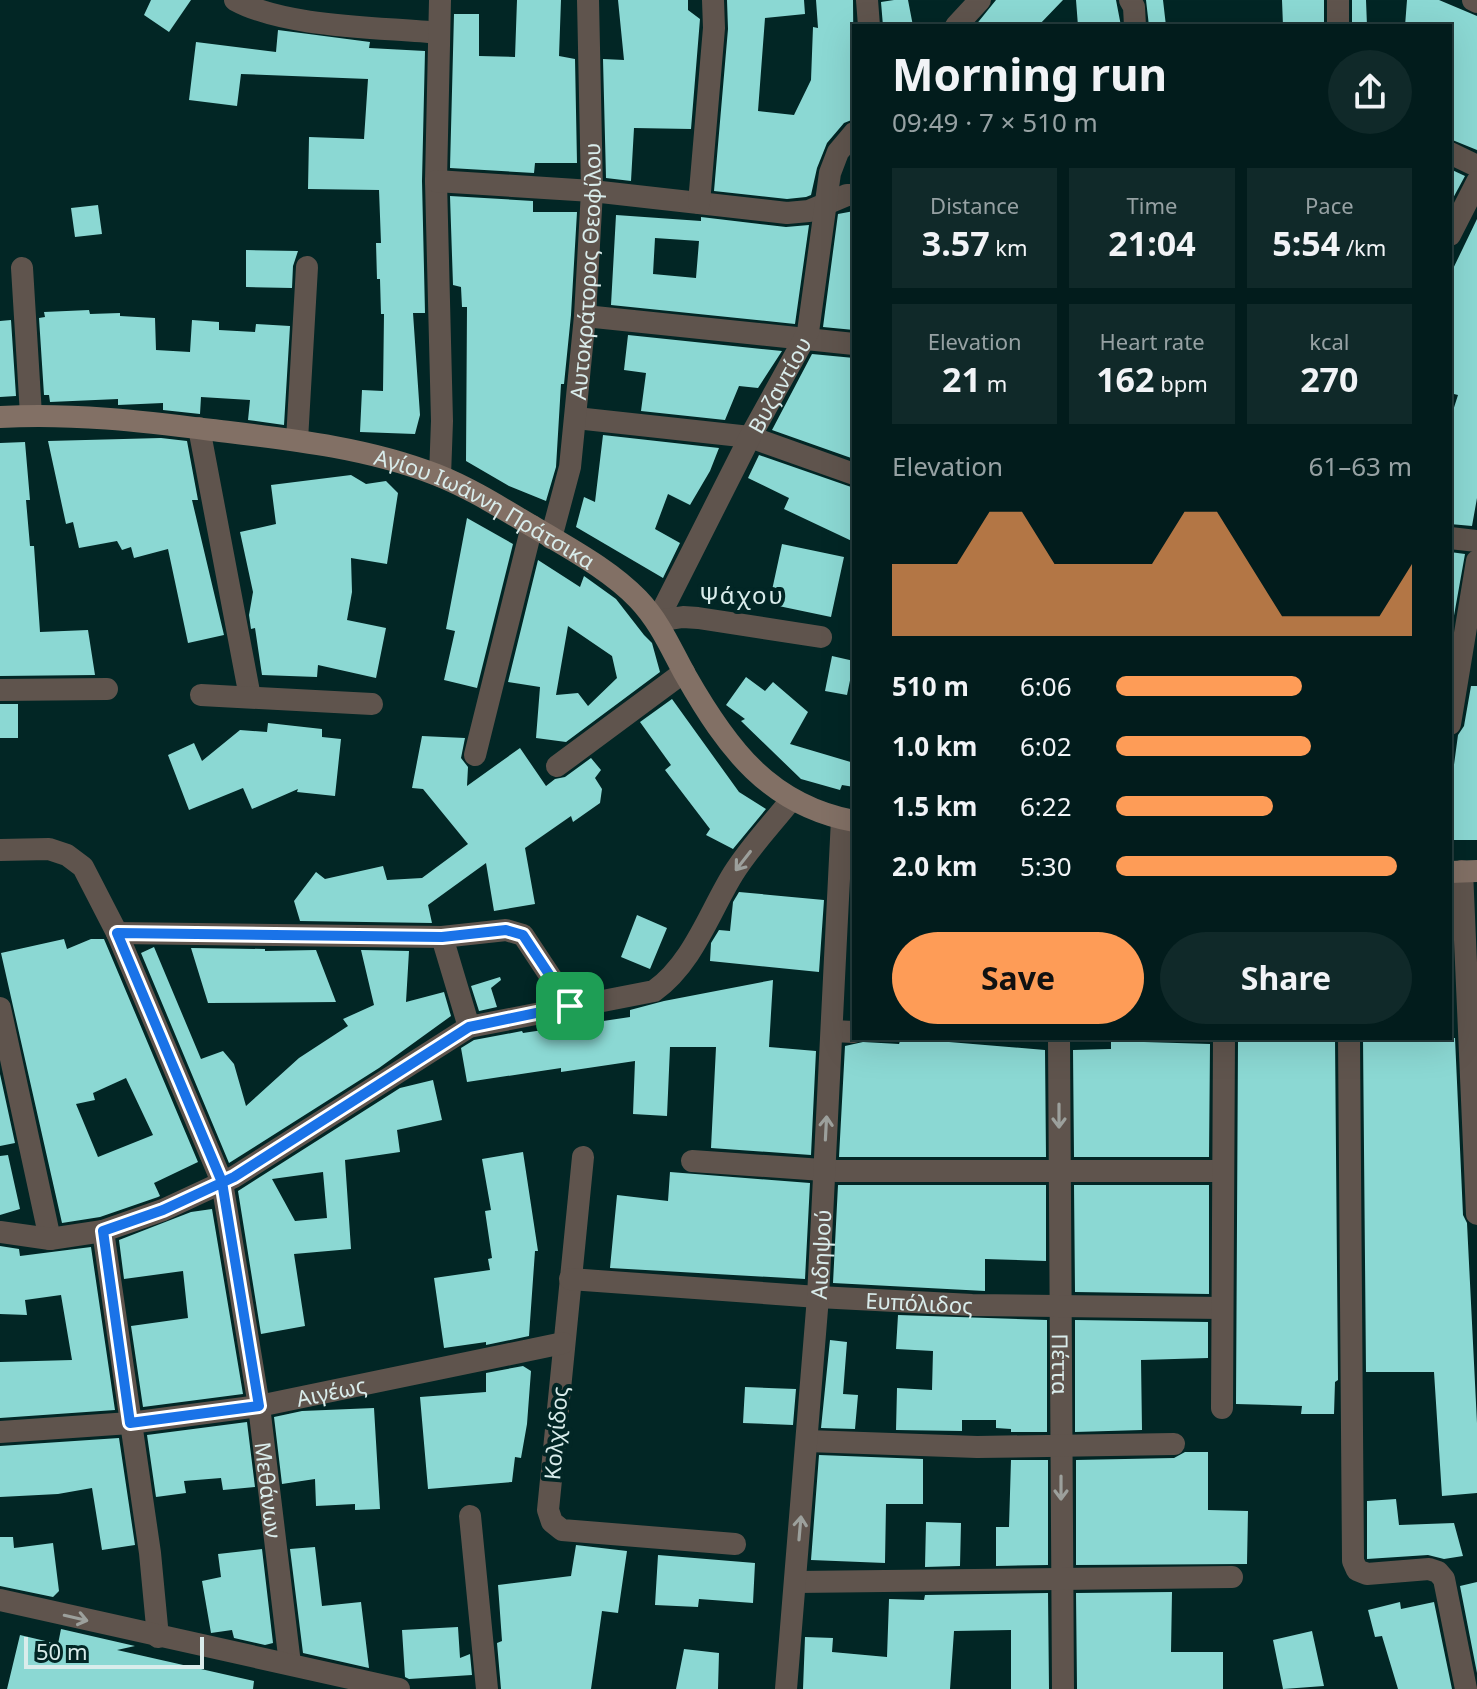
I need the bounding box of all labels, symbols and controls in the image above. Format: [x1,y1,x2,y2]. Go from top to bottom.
text: Morning run [892,44,1167,104]
button: share [1328,50,1412,134]
text: 09:49 · 7 × 510 m [892,104,1098,140]
street label: Αυτοκράτορος Θεοφίλου [562,142,607,401]
text: Distance [930,190,1019,220]
text: Time [1127,190,1177,220]
text: Pace [1305,190,1354,220]
text: 3.57 [922,220,990,266]
text: 21:04 [1108,220,1196,266]
text: 5:54 [1272,220,1340,266]
text: km [990,232,1028,262]
text: /km [1340,232,1386,262]
text: Elevation [928,326,1022,356]
text: Heart rate [1099,326,1205,356]
text: kcal [1309,326,1349,356]
street label: Βυζαντίου [740,331,818,438]
text: 21 [942,356,981,402]
text: 162 [1096,356,1154,402]
text: 270 [1300,356,1359,402]
text: m [981,368,1007,398]
text: bpm [1154,368,1208,398]
street label: Αγίου Ιωάννη Πράτσικα [371,441,602,576]
text: Elevation [892,448,1003,484]
text: 61–63 m [1308,448,1412,484]
district label: Ψάχου [699,578,785,611]
text: 510 m [892,668,969,704]
text: 6:06 [1020,668,1072,704]
text: 1.0 km [892,728,977,764]
text: 6:02 [1020,728,1072,764]
text: 1.5 km [892,788,977,824]
text: 6:22 [1020,788,1072,824]
text: 2.0 km [892,848,977,884]
text: 5:30 [1020,848,1072,884]
one-way arrow [734,850,751,871]
button: Save [892,932,1144,1024]
button: Share [1160,932,1412,1024]
pin [536,972,604,1040]
icon: arrive [548,984,592,1028]
one-way arrow [1051,1102,1067,1129]
one-way arrow [819,1115,834,1142]
street label: Αιδηψού [803,1209,837,1300]
street label: Ευπόλιδος [865,1284,974,1320]
street label: Πέττα [1046,1333,1076,1395]
street label: Αιγέως [293,1369,369,1413]
street label: Κολχίδος [536,1385,574,1481]
street label: Μεθάνων [248,1440,290,1540]
one-way arrow [1053,1474,1069,1501]
one-way arrow [793,1515,808,1542]
one-way arrow [63,1611,88,1626]
scale bar [24,1633,204,1669]
text: 50 m [36,1636,87,1666]

